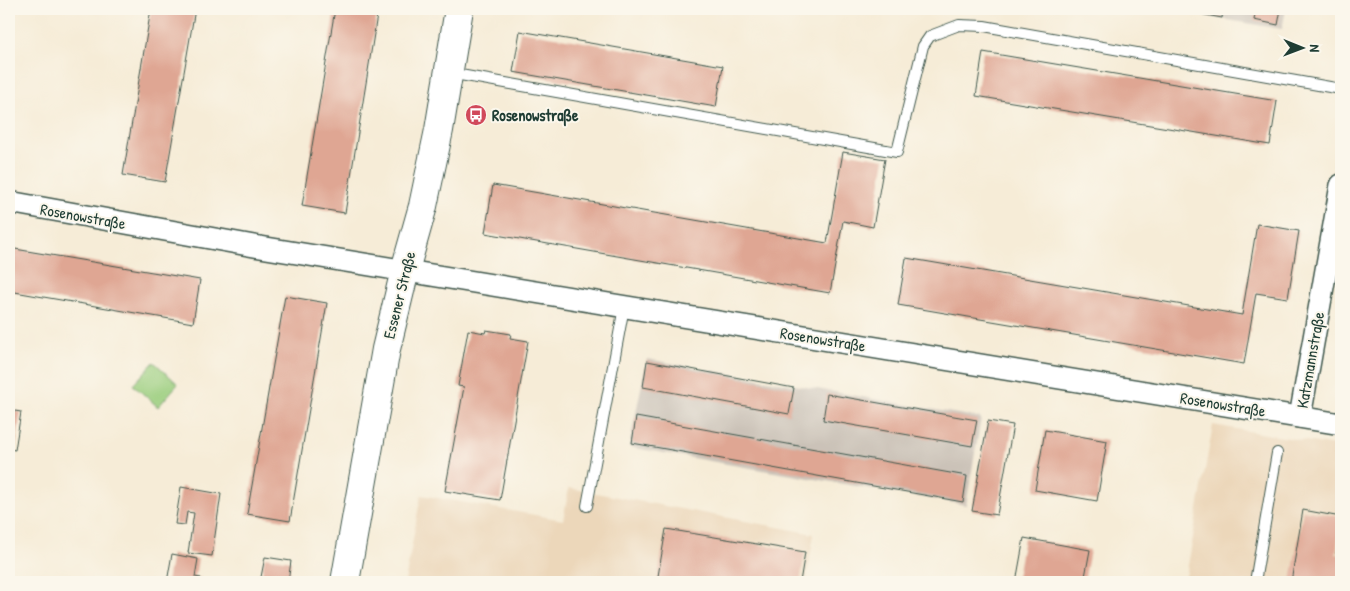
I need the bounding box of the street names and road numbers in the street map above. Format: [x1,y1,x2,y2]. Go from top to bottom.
street label: Rosenowstraße [39,198,128,234]
street label: Essener Straße [378,248,421,341]
street label: Katzmannstraße [1291,309,1329,410]
street label: Rosenowstraße [779,321,868,357]
street label: Rosenowstraße [1179,386,1268,422]

